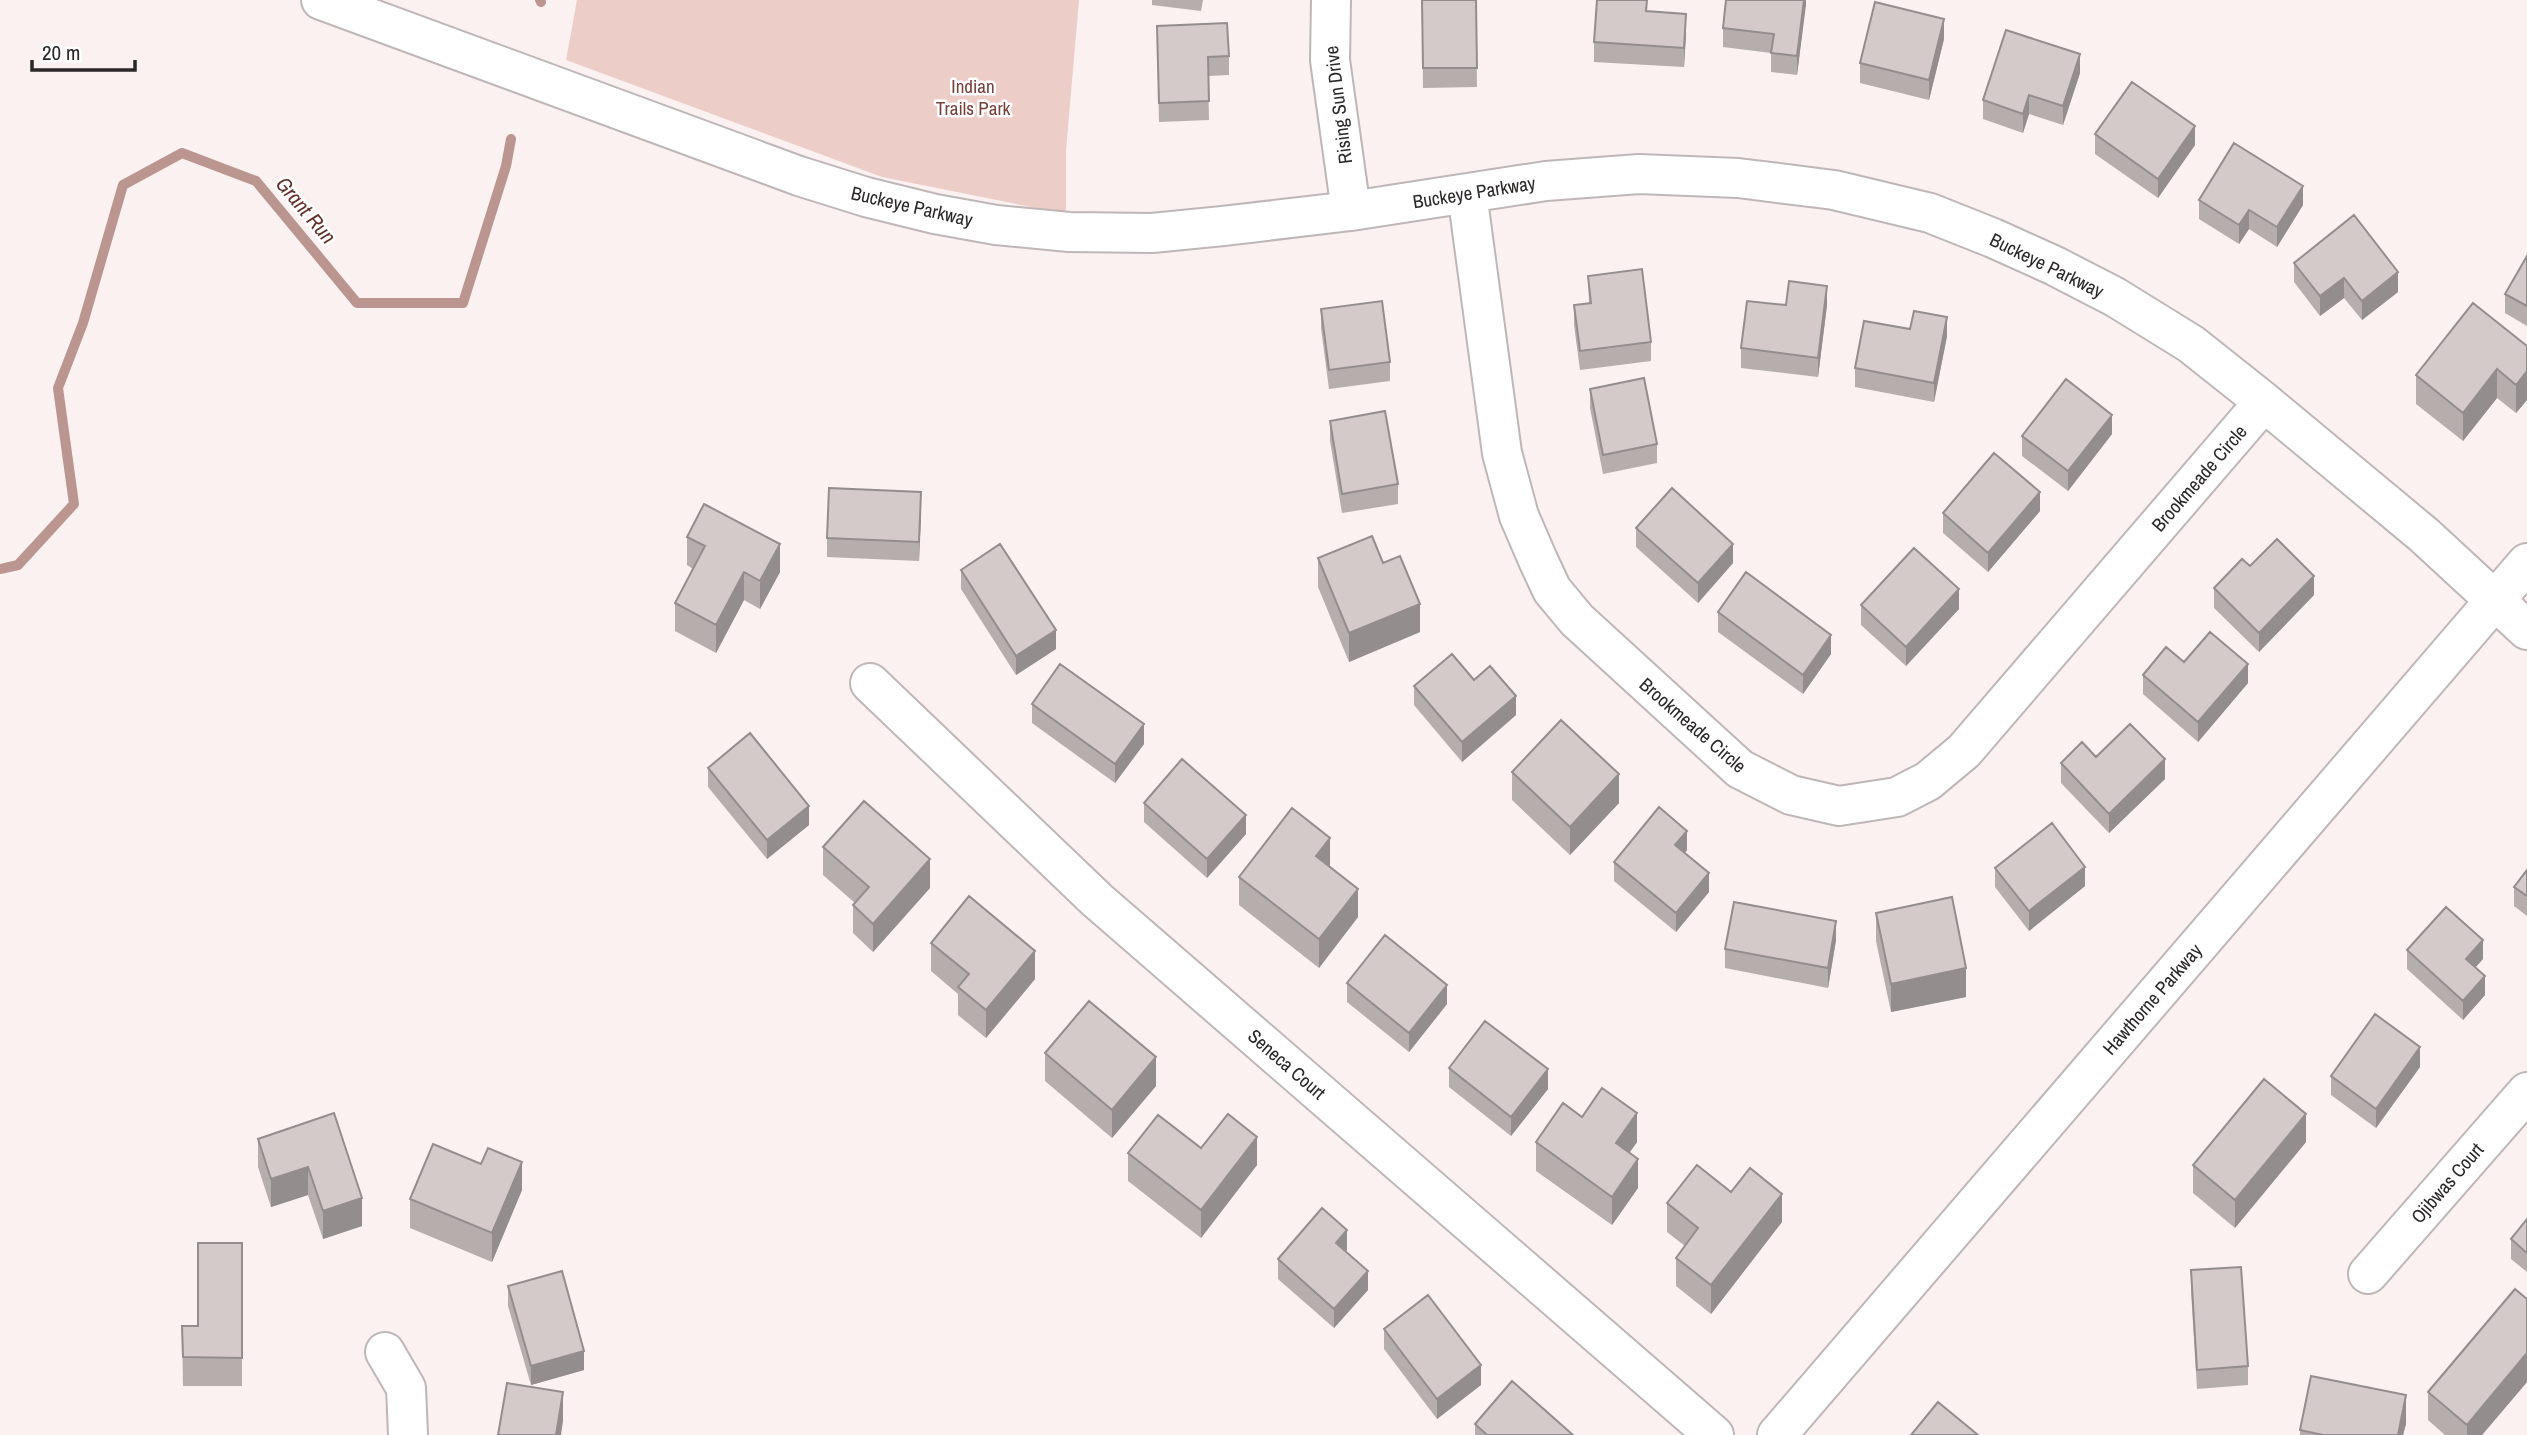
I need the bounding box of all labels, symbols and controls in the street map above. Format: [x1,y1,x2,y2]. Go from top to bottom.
scale bar [32,28,135,72]
text: 20 m [42,38,80,67]
street label: Rising Sun Drive [1318,45,1358,165]
park label: Indian Trails Park [936,73,1011,121]
street label: Buckeye Parkway [1411,169,1537,215]
water label: Grant Run [269,170,343,250]
street label: Buckeye Parkway [849,179,975,233]
street label: Buckeye Parkway [1986,226,2109,304]
street label: Brookmeade Circle [2145,419,2253,537]
street label: Brookmeade Circle [1634,671,1752,779]
street label: Hawthorne Parkway [2096,938,2208,1060]
street label: Seneca Court [1243,1023,1332,1105]
street label: Ojibwas Court [2405,1137,2490,1229]

